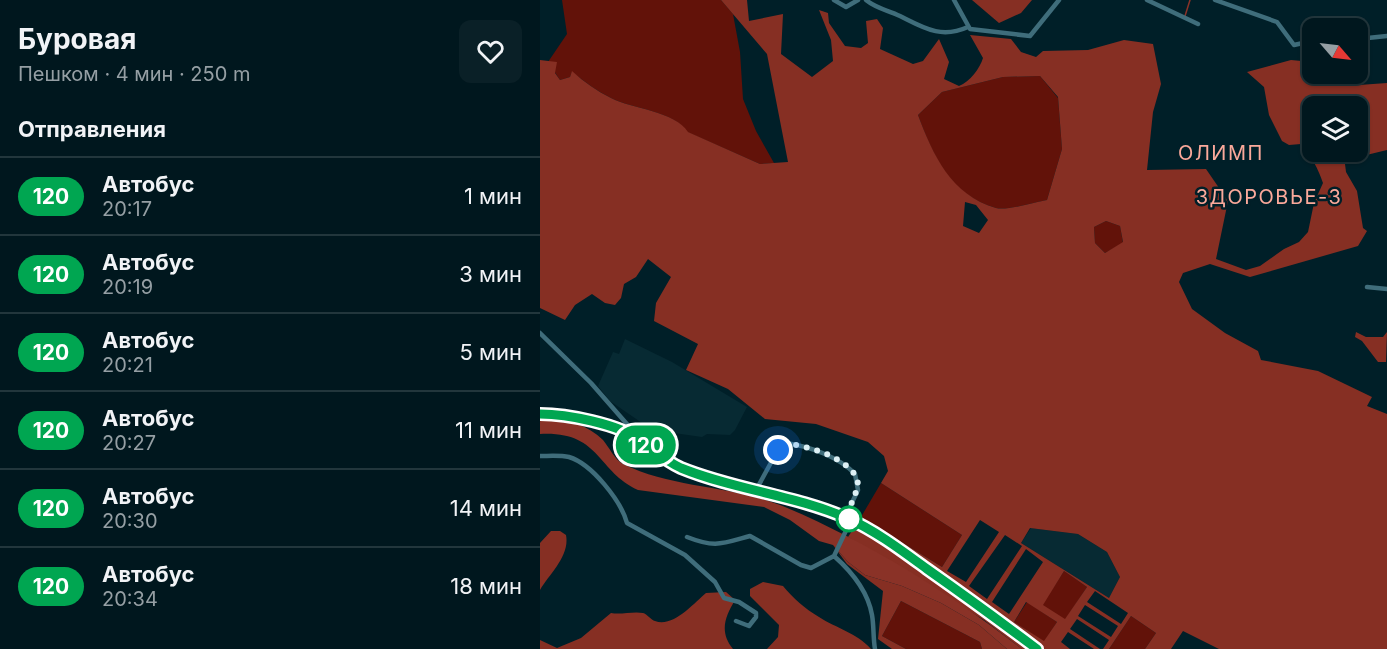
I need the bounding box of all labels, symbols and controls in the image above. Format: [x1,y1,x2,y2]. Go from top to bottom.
north arrow [1302,18,1368,84]
map controls [1302,18,1368,162]
button: heart [459,20,522,83]
text: Буровая [18,22,136,56]
text: Пешком · 4 мин · 250 m [18,62,251,86]
button: layers [1302,96,1368,162]
text: Отправления [18,116,166,142]
district label: ОЛИМП [1178,141,1264,165]
text: Автобус [102,171,195,197]
text: 1 мин [464,183,522,209]
text: 120 [33,184,69,209]
district label: ЗДОРОВЬЕ-3 [1196,185,1342,209]
text: 20:17 [102,197,152,221]
text: Автобус [102,249,195,275]
text: 3 мин [459,261,522,287]
text: 120 [33,262,69,287]
text: 20:19 [102,275,153,299]
text: Автобус [102,327,195,353]
text: 5 мин [459,339,522,365]
text: 120 [33,340,69,365]
text: 20:21 [102,353,153,377]
text: Автобус [102,405,195,431]
text: 11 мин [455,417,522,443]
text: 120 [33,418,69,443]
line badge: 120 [612,426,680,464]
text: 20:27 [102,431,156,455]
text: 120 [628,433,664,458]
your location [763,435,793,465]
text: Автобус [102,483,195,509]
text: 14 мин [450,495,522,521]
text: 120 [33,496,69,521]
unlabelled marker [836,506,862,532]
text: 20:30 [102,509,158,533]
text: Автобус [102,561,195,587]
text: 18 мин [450,573,522,599]
text: 120 [33,574,69,599]
text: 20:34 [102,587,158,611]

